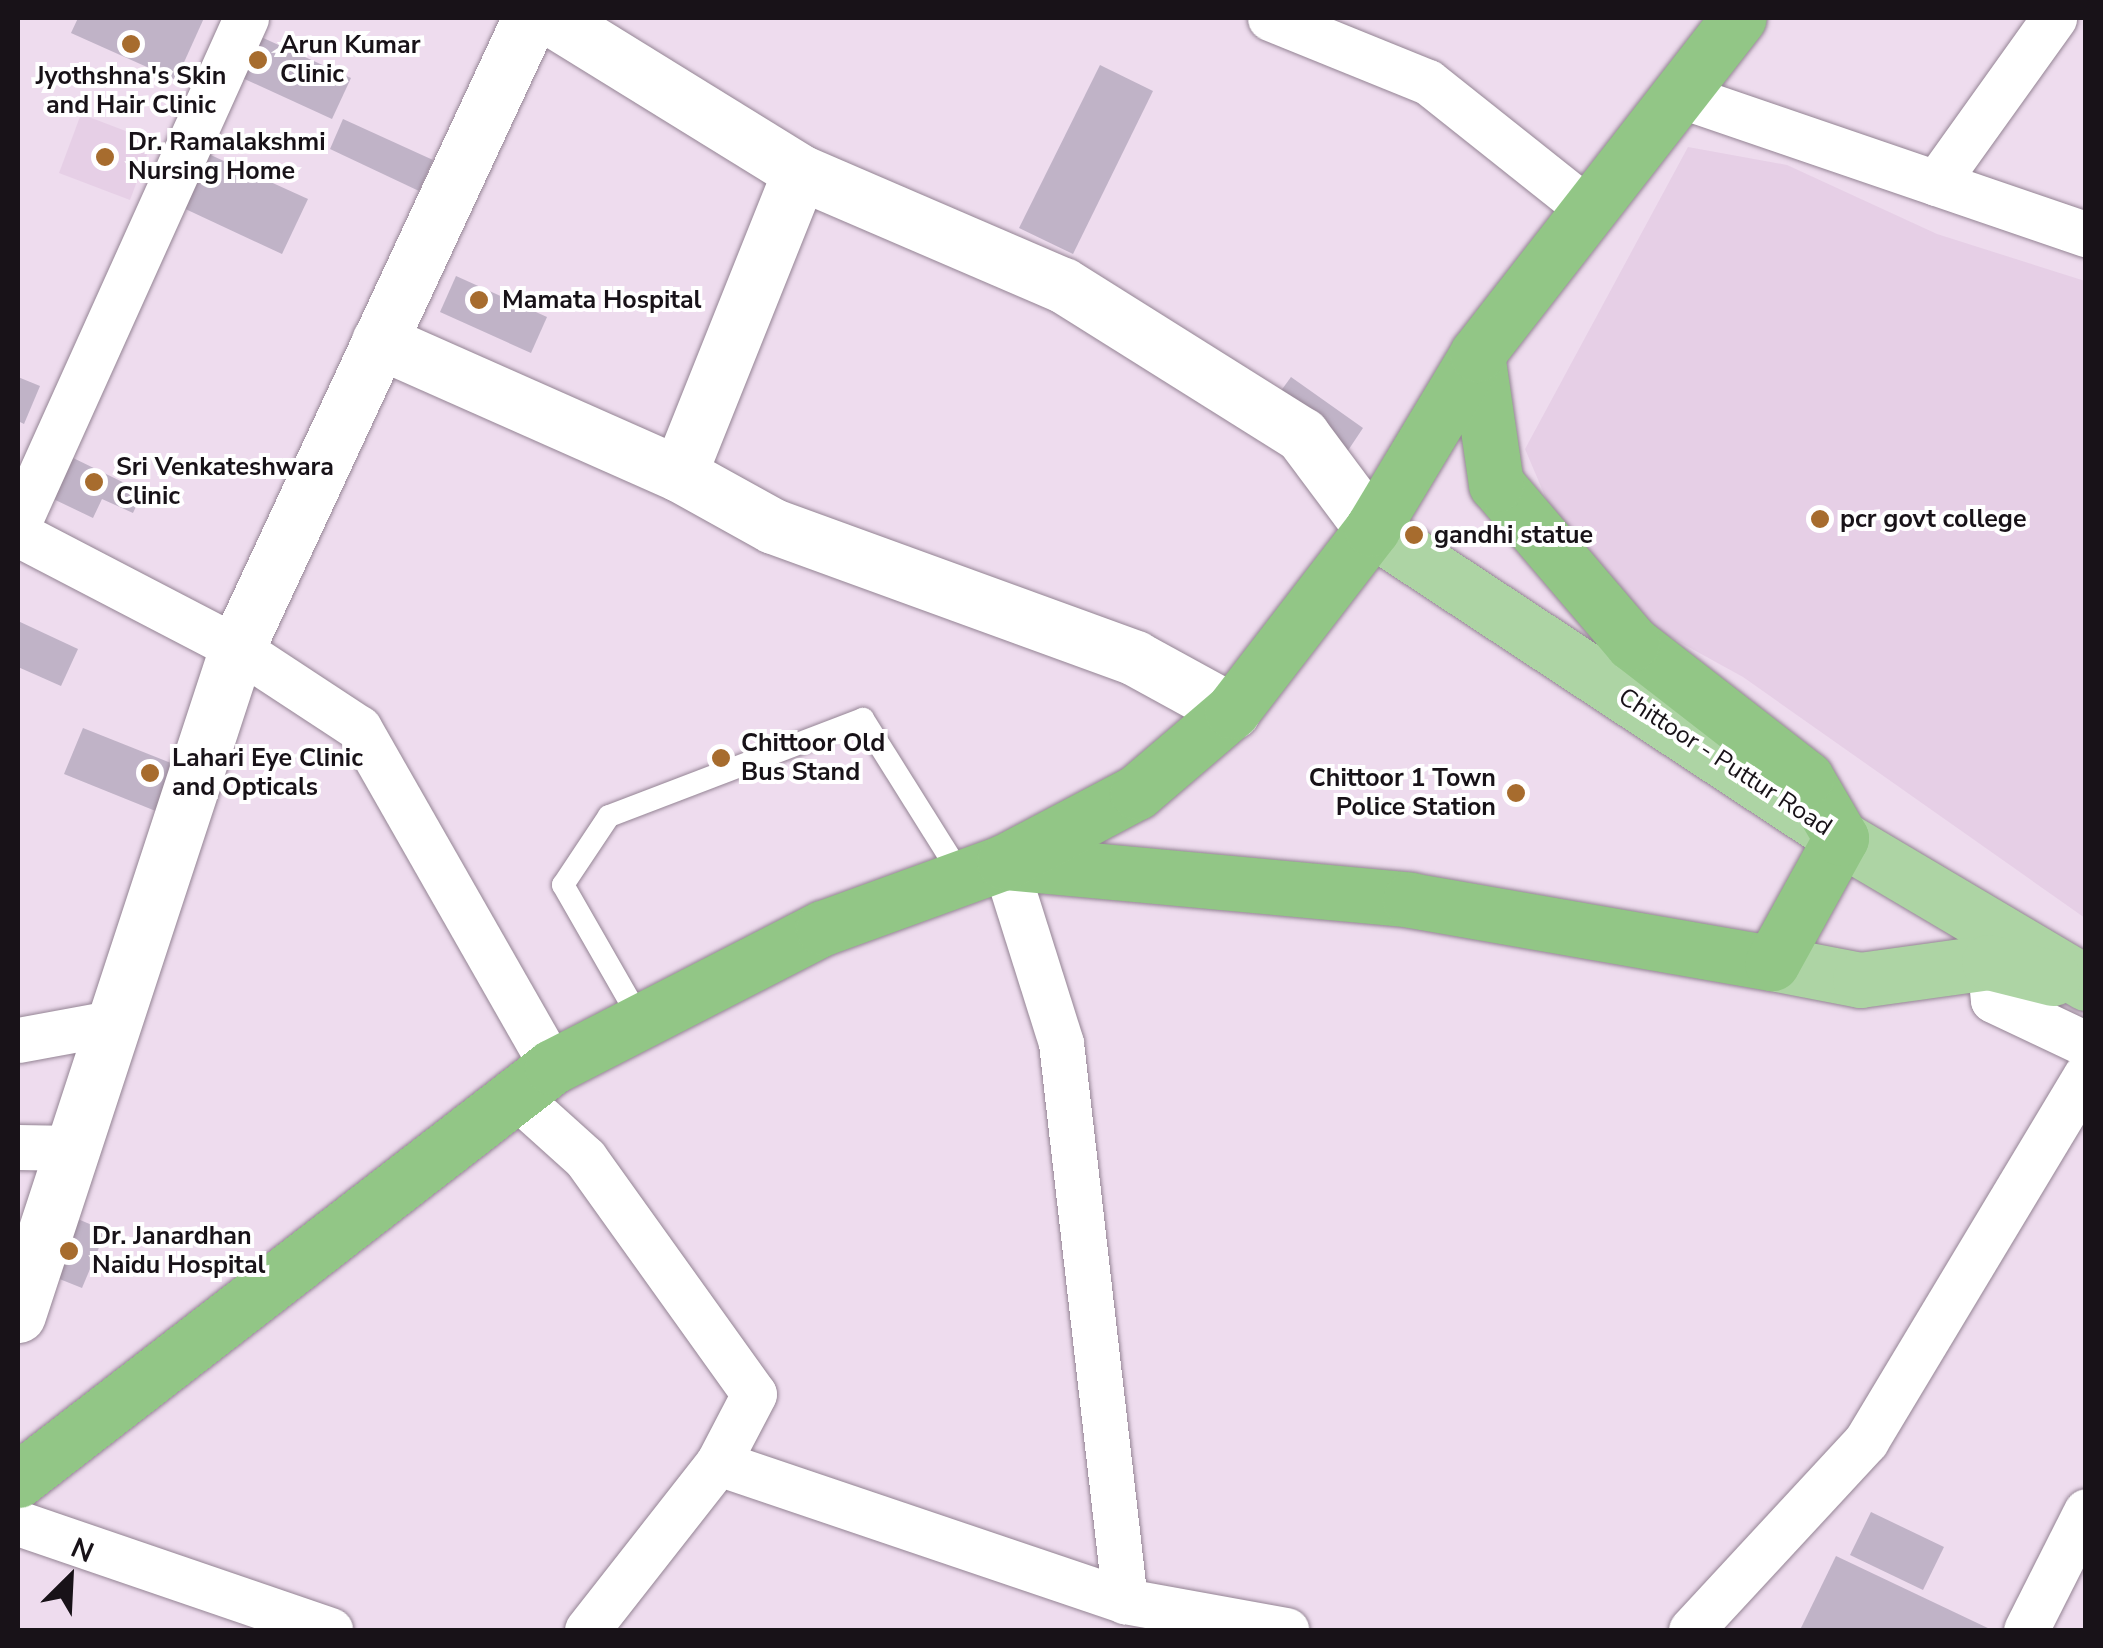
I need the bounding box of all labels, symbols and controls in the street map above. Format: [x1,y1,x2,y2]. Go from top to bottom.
marker: Jyothshna's Skin and Hair Clinic [118,31,144,57]
place label: Arun Kumar Clinic [280,31,420,90]
marker: Arun Kumar Clinic [245,47,271,73]
place label: Jyothshna's Skin and Hair Clinic [36,62,226,121]
place label: Dr. Ramalakshmi Nursing Home [128,128,325,187]
marker: Dr. Ramalakshmi Nursing Home [92,144,118,170]
place label: Mamata Hospital [502,285,702,315]
marker: Mamata Hospital [466,287,492,313]
place label: Sri Venkateshwara Clinic [116,453,334,512]
marker: Sri Venkateshwara Clinic [81,469,107,495]
place label: pcr govt college [1840,504,2026,534]
marker: pcr govt college [1809,508,1831,530]
place label: gandhi statue [1434,520,1593,550]
marker: gandhi statue [1403,524,1425,546]
street label: Chittoor - Puttur Road [1613,682,1837,842]
place label: Chittoor Old Bus Stand [741,729,885,788]
place label: Lahari Eye Clinic and Opticals [172,744,363,803]
marker: Chittoor Old Bus Stand [710,747,732,769]
marker: Lahari Eye Clinic and Opticals [137,760,163,786]
place label: Chittoor 1 Town Police Station [1309,764,1496,823]
marker: Chittoor 1 Town Police Station [1505,782,1527,804]
place label: Dr. Janardhan Naidu Hospital [92,1222,266,1281]
marker: Dr. Janardhan Naidu Hospital [56,1238,82,1264]
north arrow [20,1528,120,1628]
text: N [65,1529,99,1572]

